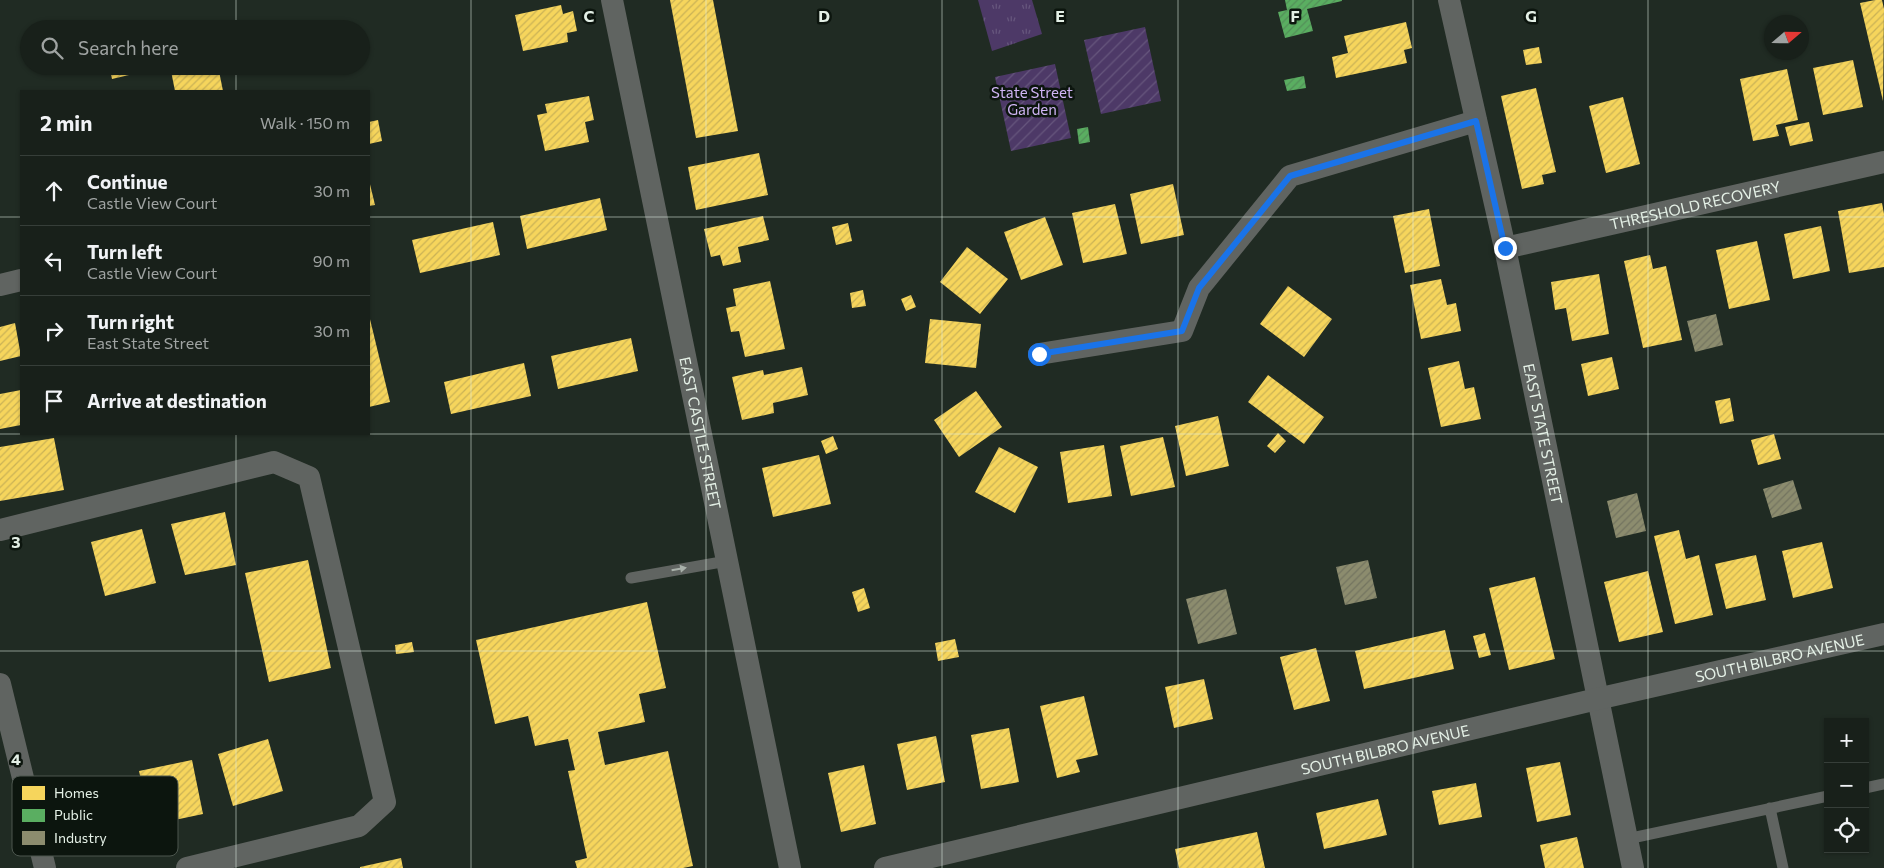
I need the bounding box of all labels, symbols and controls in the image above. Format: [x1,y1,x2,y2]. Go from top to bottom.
text: C [584,6,595,25]
text: D [818,6,830,25]
text: E [1055,6,1065,25]
text: F [1290,6,1300,25]
text: G [1525,6,1537,25]
north arrow [1764,15,1809,60]
search box [20,20,370,75]
icon: search [38,34,66,62]
text: Search here [78,36,178,59]
park label: State Street Garden [991,83,1073,118]
text: 2 min [40,110,92,135]
text: Walk · 150 m [260,113,350,132]
text: Continue [87,170,167,193]
icon: ahead [40,177,68,205]
street label: THRESHOLD RECOVERY [1608,177,1782,233]
text: 30 m [313,181,350,200]
text: Castle View Court [87,193,217,212]
route end [1494,237,1517,260]
text: Turn left [87,240,162,263]
icon: left [40,247,68,275]
text: 90 m [313,251,350,270]
text: Castle View Court [87,263,217,282]
text: Turn right [87,310,174,333]
icon: right [40,317,68,345]
text: 30 m [313,321,350,340]
text: East State Street [87,333,209,352]
route start [1028,343,1051,366]
street label: EAST CASTLE STREET [676,355,725,511]
street label: EAST STATE STREET [1520,362,1567,506]
icon: arrive [40,387,68,415]
text: Arrive at destination [87,389,267,412]
text: 3 [11,532,21,551]
one-way arrow [671,565,687,573]
street label: SOUTH BILBRO AVENUE [1693,630,1866,685]
map controls [1824,718,1869,853]
button: + [1824,718,1869,763]
street label: SOUTH BILBRO AVENUE [1299,721,1471,778]
text: 4 [11,749,21,768]
button: − [1824,763,1869,808]
legend [12,776,178,856]
text: Homes [54,784,99,801]
text: Public [54,806,93,823]
button: locate [1824,808,1869,853]
text: Industry [54,829,107,846]

